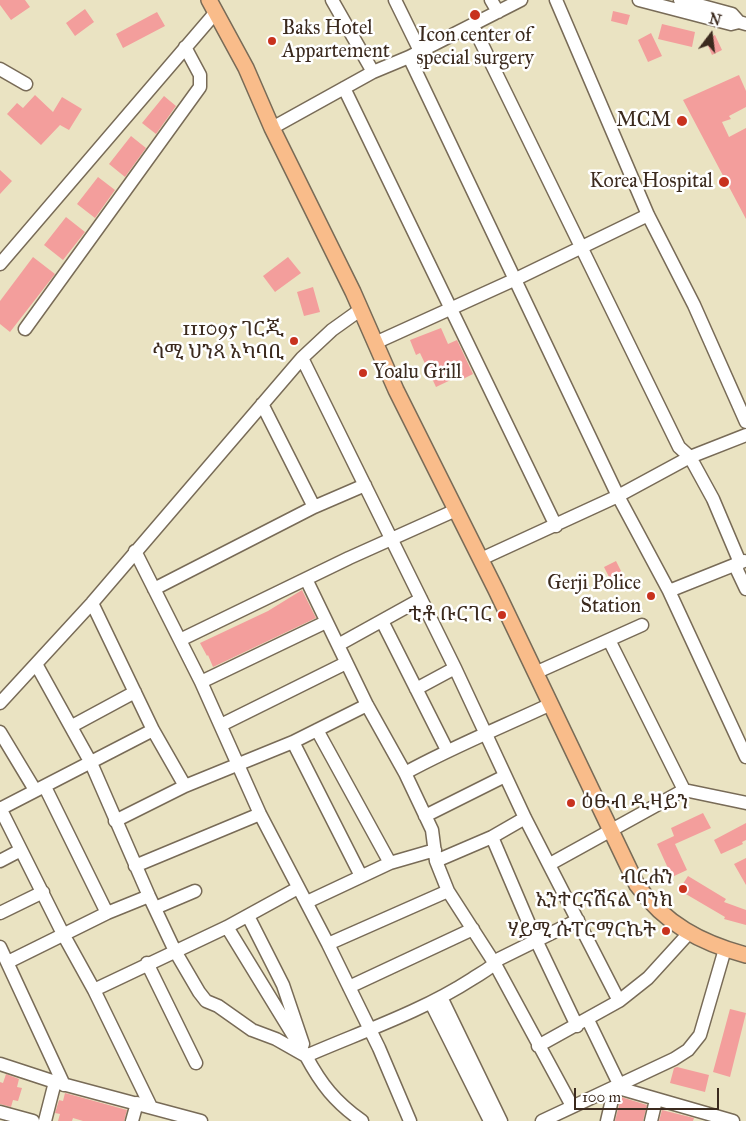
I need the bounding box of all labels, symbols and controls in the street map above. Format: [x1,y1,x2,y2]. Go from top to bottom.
marker: Icon center of special surgery [468,8,482,22]
north arrow [686,10,736,60]
text: N [707,10,723,30]
place label: Baks Hotel Appartement [282,17,390,64]
place label: Icon center of special surgery [416,24,534,71]
marker: Baks Hotel Appartement [266,35,278,47]
place label: MCM [616,109,671,133]
marker: MCM [675,114,689,128]
place label: Korea Hospital [590,170,713,194]
marker: Korea Hospital [717,175,731,189]
place label: 111095 ገርጂ ሳሚ ህንጻ አካባቢ [152,318,284,365]
marker: 111095 ገርጂ ሳሚ ህንጻ አካባቢ [288,335,300,347]
place label: Yoalu Grill [373,361,462,385]
marker: Yoalu Grill [357,367,369,379]
place label: Gerji Police Station [547,572,641,619]
marker: Gerji Police Station [645,590,657,602]
place label: ቲቶ ቡርገር [409,603,492,627]
marker: ቲቶ ቡርገር [496,609,508,621]
place label: ዕፁብ ዲዛይን [581,791,689,815]
marker: ዕፁብ ዲዛይን [565,797,577,809]
place label: ብርሐን ኢንተርናሽናል ባንክ [536,866,673,913]
marker: ብርሐን ኢንተርናሽናል ባንክ [677,883,689,895]
place label: ሃይሚ ሱፐርማርኬት [508,919,656,943]
marker: ሃይሚ ሱፐርማርኬት [660,925,672,937]
scale bar [576,1078,721,1110]
text: 100 m [582,1088,621,1106]

